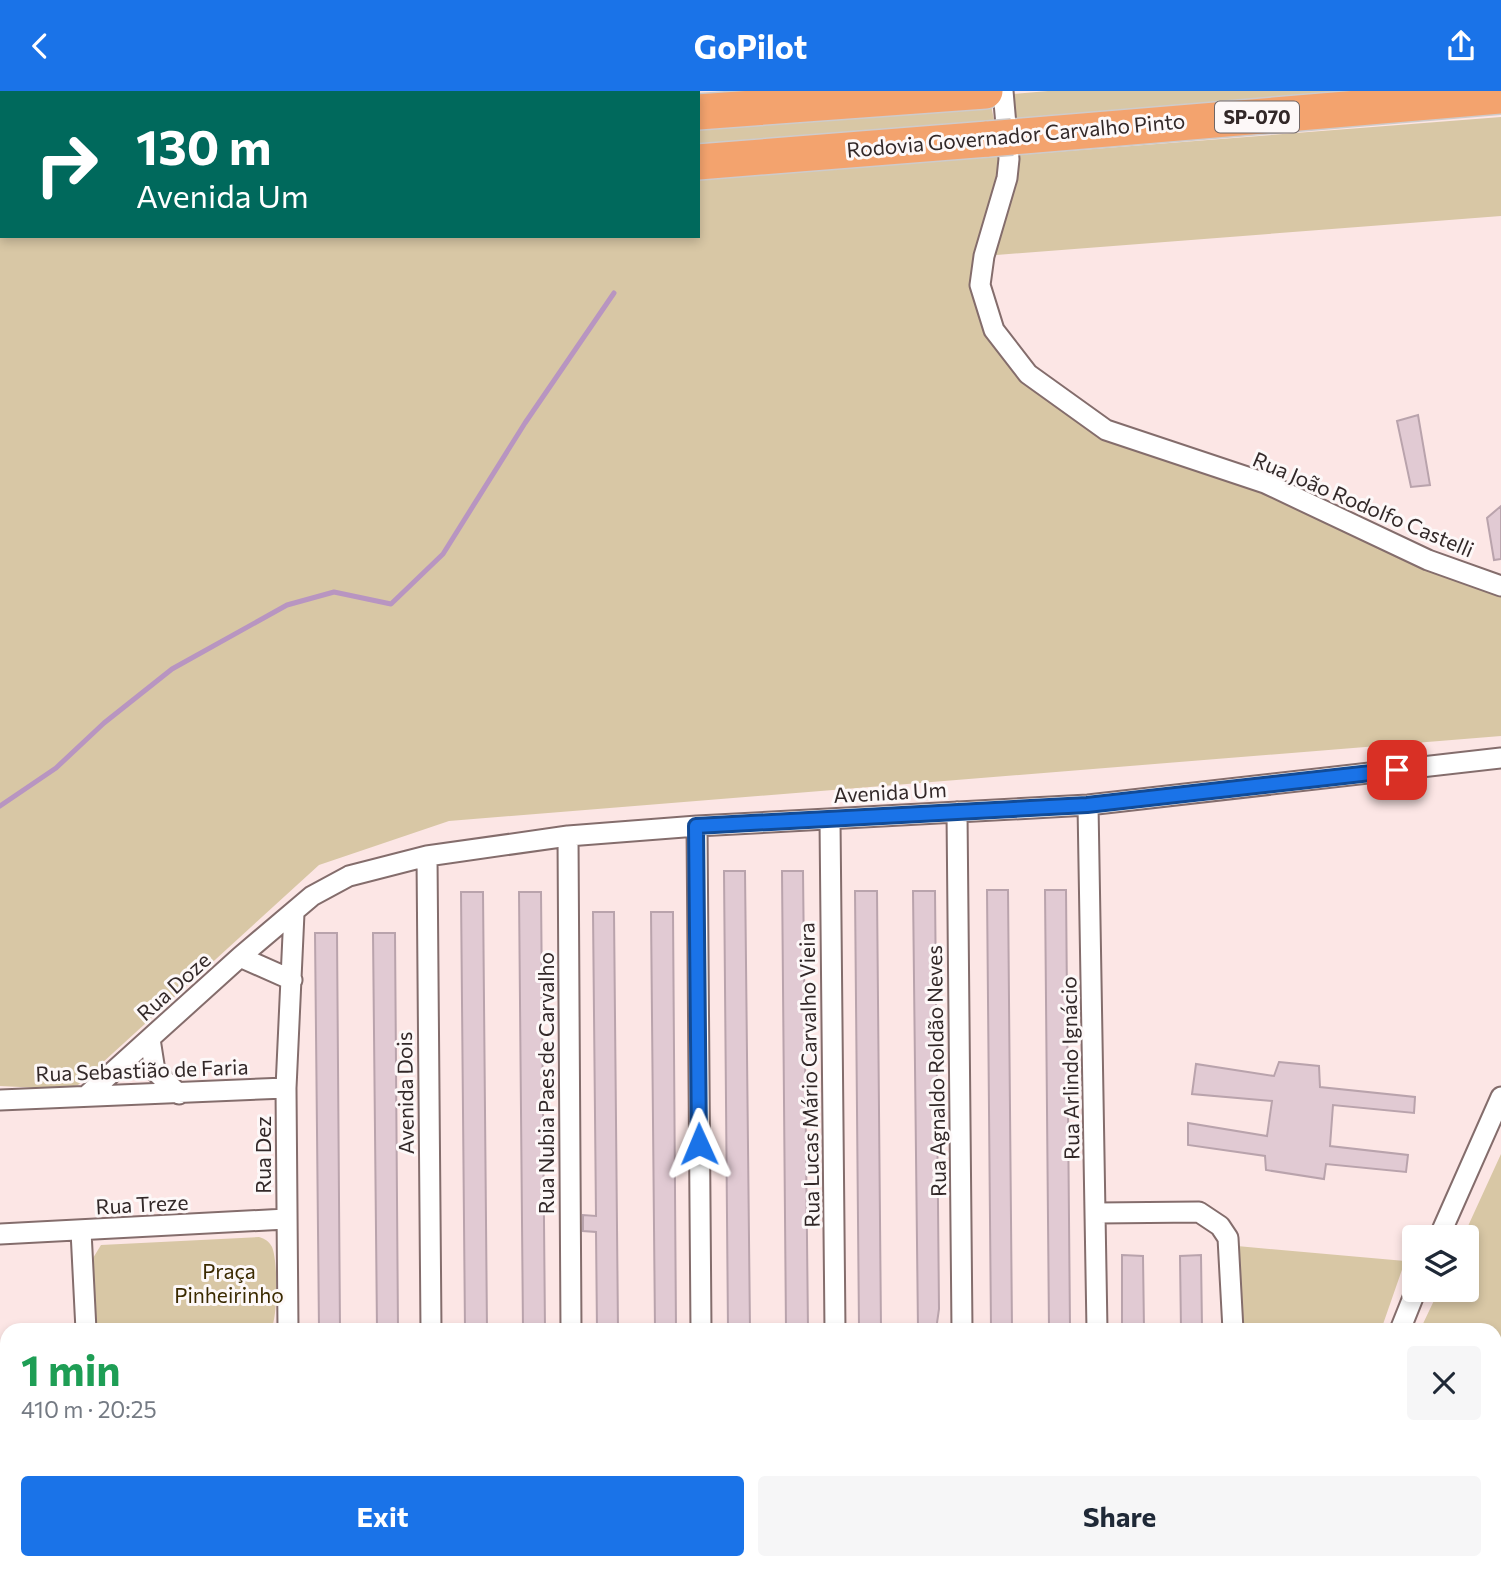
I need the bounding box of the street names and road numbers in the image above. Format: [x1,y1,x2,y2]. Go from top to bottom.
road number: SP-070 [1215,101,1299,133]
street label: Rodovia Governador Carvalho Pinto [846,107,1186,162]
street label: Rua João Rodolfo Castelli [1249,446,1478,562]
street label: Avenida Um [833,776,947,807]
street label: Rua Lucas Mário Carvalho Vieira [793,922,824,1228]
street label: Rua Agnaldo Roldão Neves [921,945,950,1197]
street label: Rua Doze [131,946,215,1025]
street label: Rua Nubia Paes de Carvalho [533,952,558,1214]
street label: Rua Arlindo Ignácio [1055,976,1084,1160]
street label: Avenida Dois [391,1031,418,1155]
street label: Rua Sebastião de Faria [35,1053,249,1086]
street label: Rua Dez [250,1116,275,1194]
street label: Rua Treze [95,1189,189,1218]

